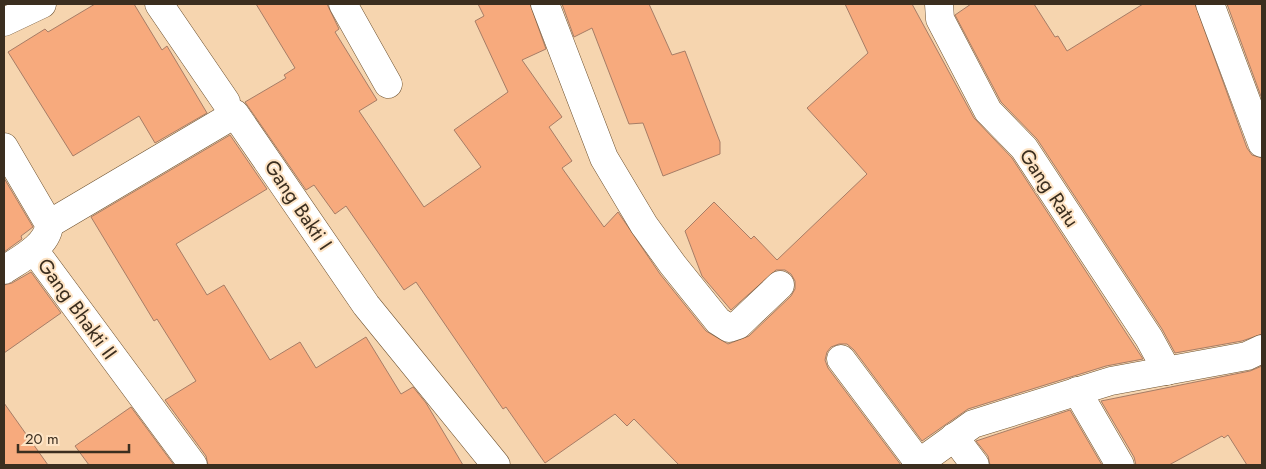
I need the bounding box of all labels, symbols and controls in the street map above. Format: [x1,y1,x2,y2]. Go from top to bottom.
street label: Gang Ratu [1012,143,1086,233]
street label: Gang Bakti I [257,154,339,256]
street label: Gang Bhakti II [30,252,124,366]
scale bar [18,422,129,454]
text: 20 m [25,428,59,450]

